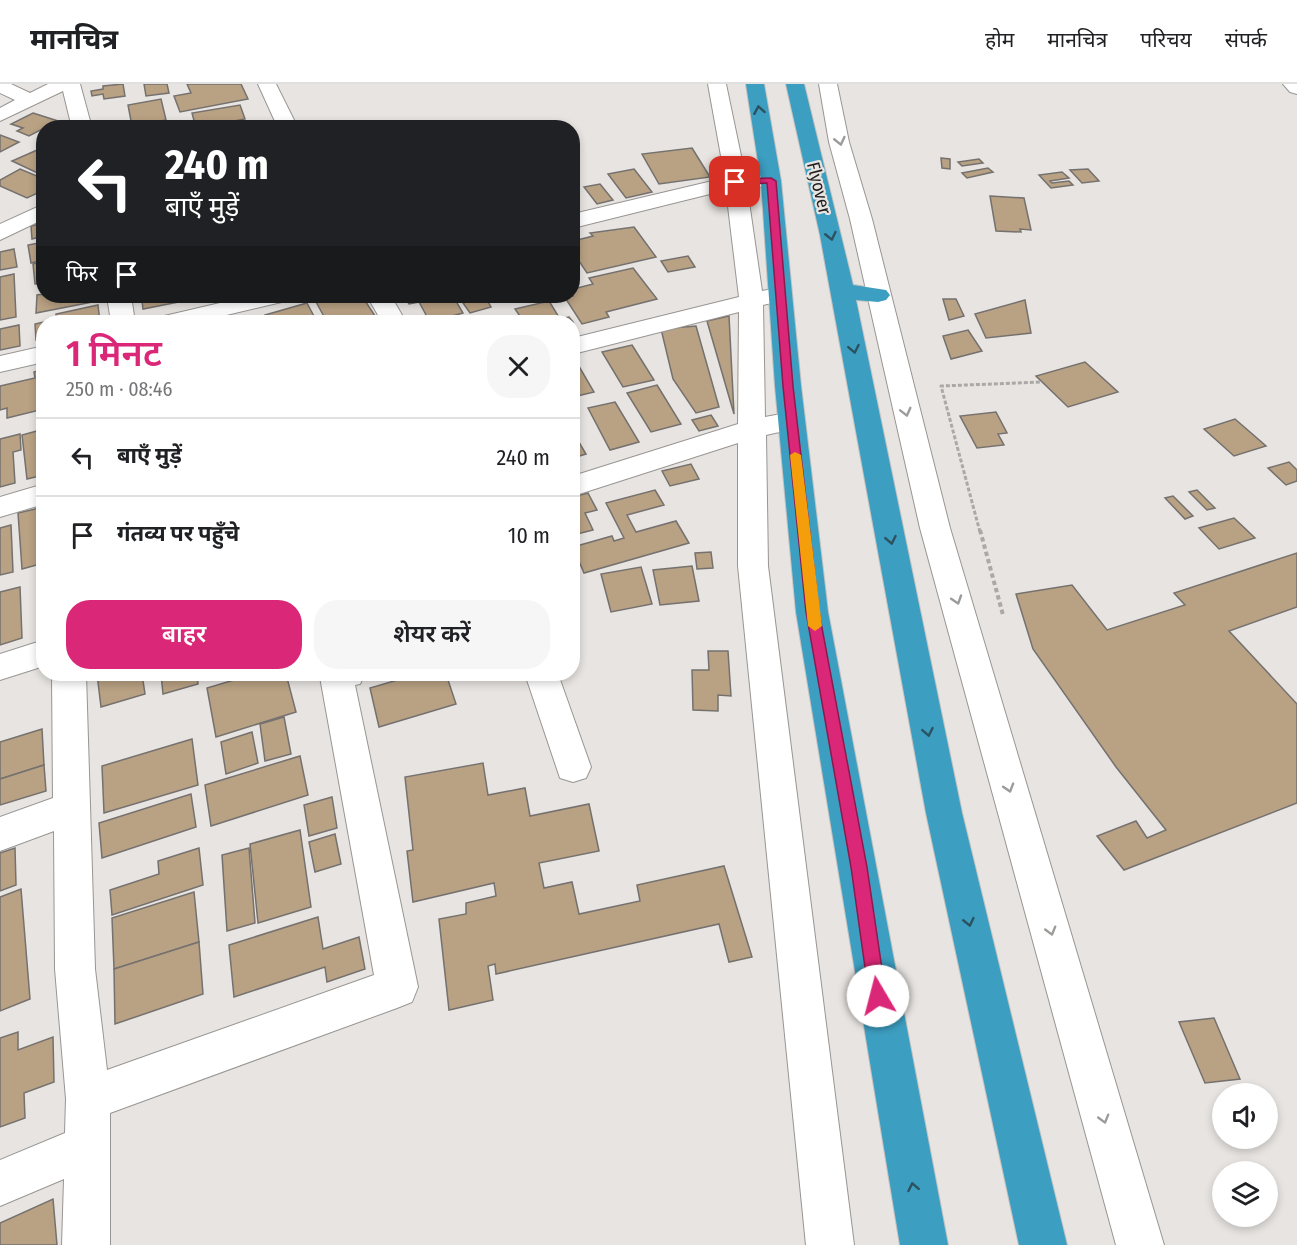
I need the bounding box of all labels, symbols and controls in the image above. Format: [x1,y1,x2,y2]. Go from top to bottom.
text: मानचित्र [30,23,118,56]
text: होम [985,27,1014,53]
text: मानचित्र [1047,27,1107,53]
text: परिचय [1140,27,1192,53]
text: संपर्क [1225,27,1267,53]
one-way arrow [754,105,766,114]
one-way arrow [832,136,845,146]
text: 240 m [165,140,269,190]
icon: left [66,144,144,222]
pin [709,156,760,207]
street label: Flyover [802,160,836,217]
icon: arrive [718,165,751,198]
text: बाएँ मुड़ें [165,191,239,223]
one-way arrow [824,231,837,241]
icon: arrive [110,258,143,291]
text: फिर [66,260,98,287]
text: 1 मिनट [66,332,162,376]
button: close [487,335,550,398]
one-way arrow [847,344,860,354]
text: 250 m · 08:46 [66,377,172,401]
one-way arrow [899,407,912,417]
icon: left [66,441,99,474]
text: बाएँ मुड़ें [117,442,182,469]
text: 240 m [497,444,550,471]
icon: arrive [66,519,99,552]
text: गंतव्य पर पहुँचे [117,520,239,547]
text: 10 m [508,522,550,549]
one-way arrow [884,535,897,545]
one-way arrow [950,594,962,605]
button: बाहर [66,600,302,669]
button: शेयर करें [314,600,550,669]
one-way arrow [921,726,934,736]
one-way arrow [1002,782,1015,793]
one-way arrow [962,917,975,927]
one-way arrow [1044,925,1056,936]
position arrow [846,964,910,1028]
map controls [1212,1083,1278,1227]
button: sound [1212,1083,1278,1149]
one-way arrow [1097,1113,1109,1124]
button: layers [1212,1161,1278,1227]
one-way arrow [907,1183,920,1193]

